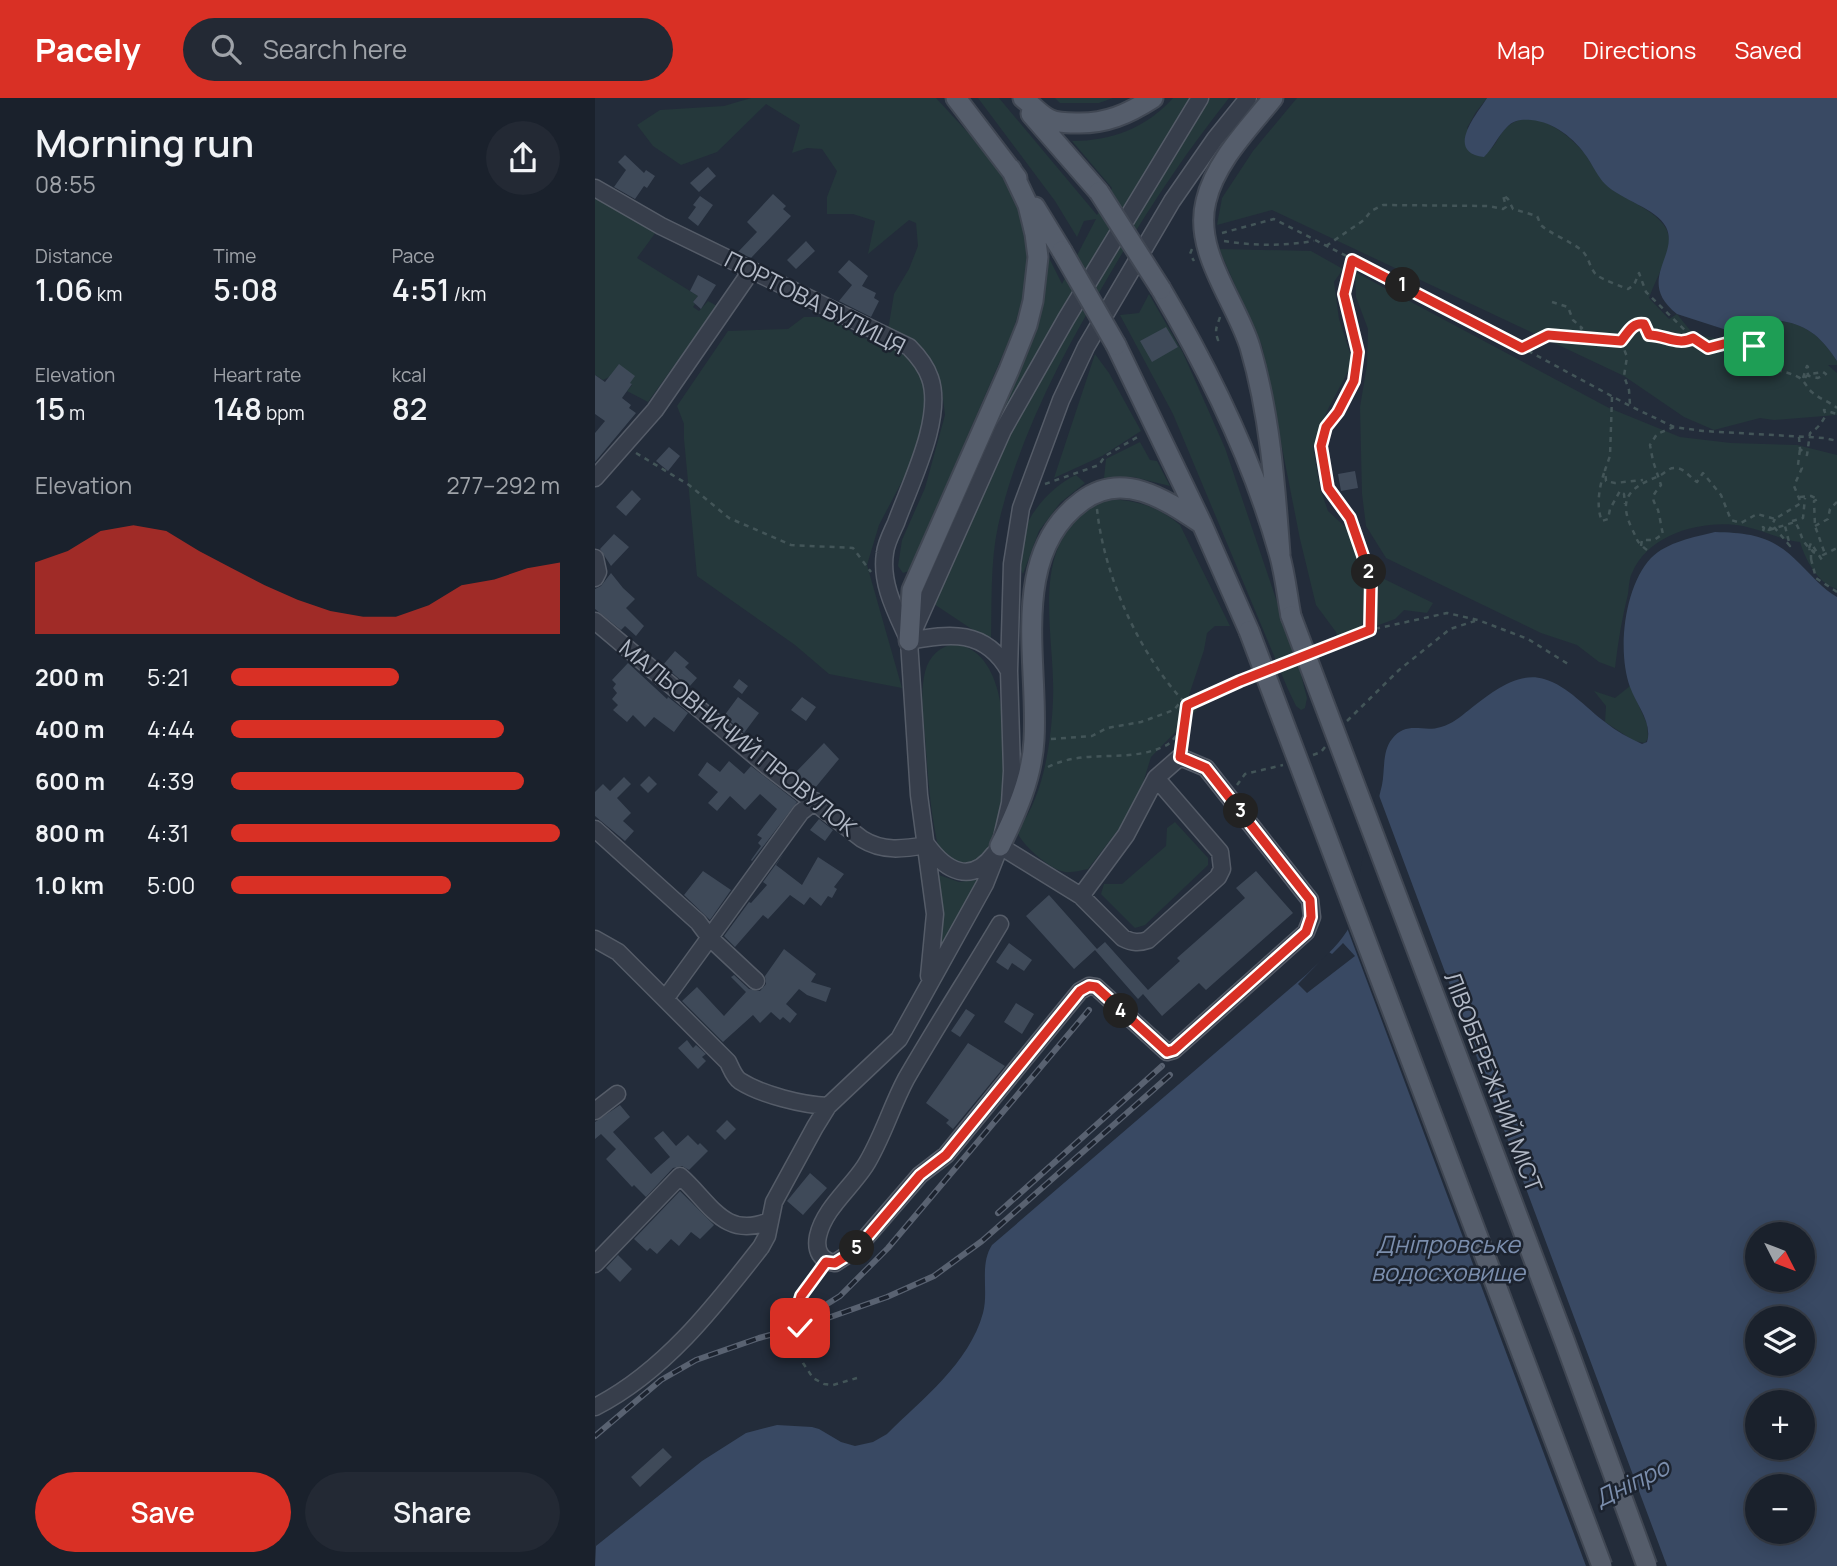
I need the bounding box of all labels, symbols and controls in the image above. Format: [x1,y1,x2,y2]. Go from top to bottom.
search box [183,18,673,81]
text: Pacely [35,27,141,72]
icon: search [207,30,245,68]
text: Search here [263,31,407,67]
text: Map [1497,33,1545,66]
text: Directions [1583,33,1696,66]
text: Saved [1734,33,1802,66]
text: Morning run [35,116,254,168]
button: share [486,121,560,195]
text: 08:55 [35,168,96,200]
text: Distance [35,243,113,269]
text: Time [213,243,256,269]
text: Pace [392,243,435,269]
street label: ПОРТОВА ВУЛИЦЯ [720,243,911,362]
pin: 1 [1385,268,1421,302]
text: 1.06 [35,269,93,310]
text: 5:08 [213,269,278,310]
text: 4:51 [392,269,450,310]
text: 1 [1398,271,1407,297]
text: km [93,281,122,307]
text: /km [450,281,486,307]
pin [1724,316,1784,376]
icon: arrive [1735,327,1773,365]
text: Elevation [35,362,115,388]
text: Heart rate [213,362,301,388]
text: kcal [392,362,426,388]
text: 15 [35,388,65,429]
text: 148 [213,388,262,429]
text: 82 [392,388,427,429]
text: m [65,400,85,426]
text: bpm [262,400,305,426]
text: Elevation [35,469,132,501]
text: 277–292 m [446,469,560,501]
pin: 2 [1351,554,1387,589]
text: 2 [1363,558,1374,584]
street label: МАЛЬОВНИЧИЙ ПРОВУЛОК [613,631,864,843]
text: 200 m [35,661,104,693]
text: 5:21 [147,661,189,693]
text: 400 m [35,713,105,745]
text: 4:44 [147,713,195,745]
text: 600 m [35,765,105,797]
text: 4:39 [147,765,194,797]
pin: 3 [1223,794,1259,828]
text: 3 [1235,797,1246,823]
text: 800 m [35,817,105,849]
text: 4:31 [147,817,189,849]
text: 1.0 km [35,869,104,901]
text: 5:00 [147,869,195,901]
street label: ЛІВОБЕРЕЖНИЙ МІСТ [1437,967,1551,1197]
pin: 4 [1103,993,1139,1028]
text: 4 [1115,997,1126,1023]
north arrow [1745,1222,1815,1292]
map controls [1745,1222,1815,1544]
water label: Дніпровське водосховище [1371,1227,1527,1288]
pin: 5 [839,1230,875,1266]
text: 5 [851,1234,862,1260]
pin [770,1298,830,1358]
button: layers [1745,1306,1815,1376]
icon: check [781,1309,819,1347]
button: + [1745,1390,1815,1460]
water label: Дніпро [1588,1449,1676,1514]
button: Save [35,1472,291,1552]
button: Share [305,1472,560,1552]
button: − [1745,1474,1815,1544]

